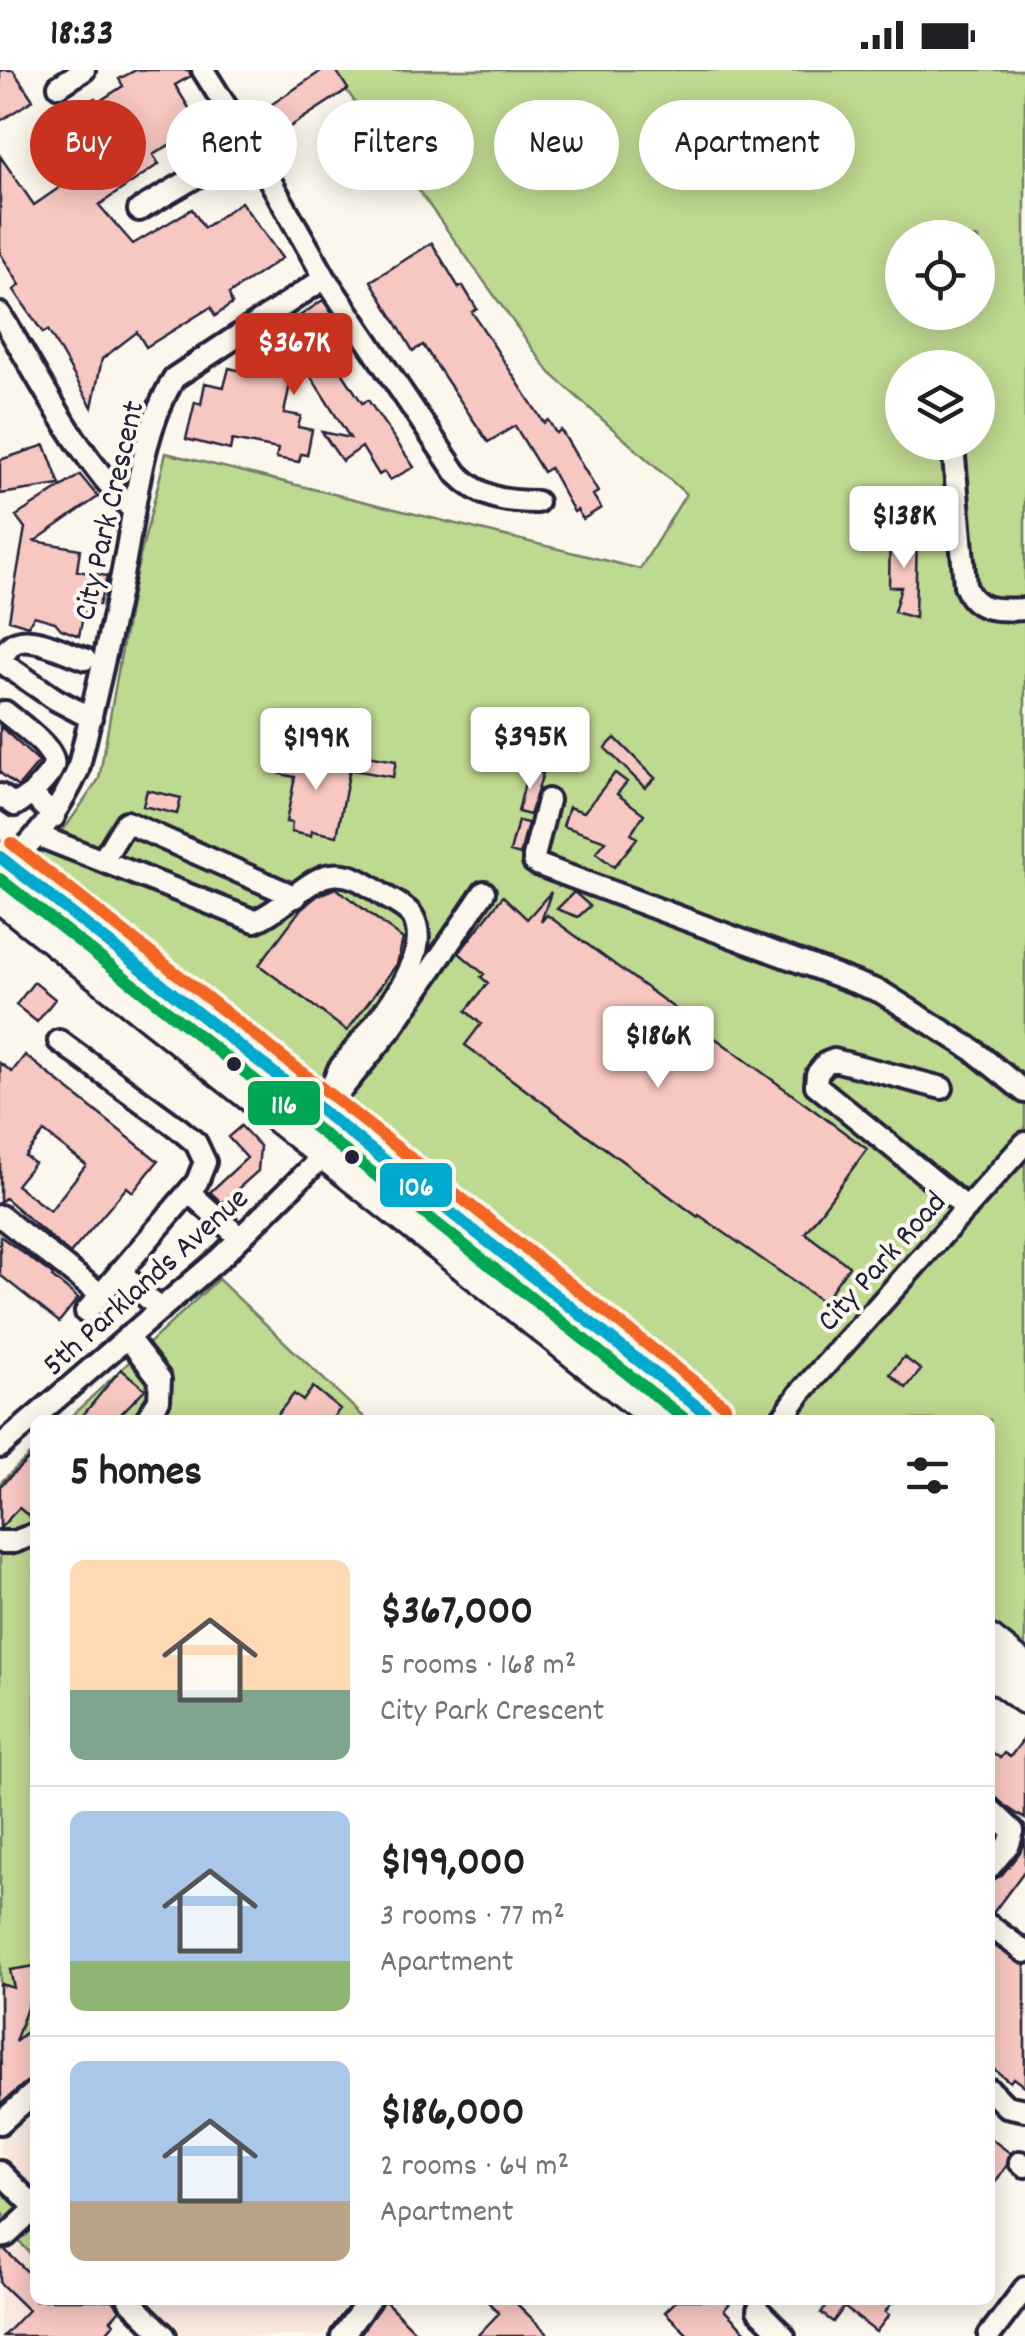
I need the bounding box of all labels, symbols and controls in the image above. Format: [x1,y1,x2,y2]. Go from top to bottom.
text: 18:33 [50,8,114,63]
chip: Buy [30,100,146,190]
chip: Rent [166,100,297,190]
chip: Filters [317,100,474,190]
chip: New [494,100,619,190]
chip: Apartment [639,100,855,190]
map controls [885,220,995,460]
button: locate [885,220,995,330]
pin: $367K [224,313,364,398]
text: $367K [257,322,331,368]
button: layers [885,350,995,460]
street label: City Park Crescent [64,396,160,626]
pin: $138K [834,486,974,571]
text: $138K [871,495,937,541]
pin: $395K [460,707,600,792]
pin: $199K [246,708,386,793]
text: $395K [493,716,567,762]
text: $199K [282,717,350,763]
pin: $186K [588,1006,728,1091]
text: $186K [625,1015,691,1061]
unlabelled marker [224,1054,244,1074]
line badge: 116 [246,1079,322,1127]
text: 116 [271,1088,297,1128]
unlabelled marker [342,1147,362,1167]
line badge: 106 [378,1161,454,1209]
text: 106 [398,1170,434,1210]
street label: 5th Parklands Avenue [34,1178,261,1389]
street label: City Park Road [808,1183,960,1344]
text: 5 homes [70,1445,202,1505]
icon: filters [900,1448,955,1503]
text: $367,000 [380,1584,533,1644]
icon: home [150,1600,270,1720]
text: 5 rooms · 168 m² [380,1644,576,1690]
text: City Park Crescent [380,1690,604,1736]
text: $199,000 [380,1835,526,1895]
icon: home [150,1851,270,1971]
text: 3 rooms · 77 m² [380,1895,565,1941]
text: Apartment [380,1941,514,1987]
text: $186,000 [380,2085,525,2145]
icon: home [150,2101,270,2221]
text: 2 rooms · 64 m² [380,2145,569,2191]
text: Apartment [380,2191,514,2237]

